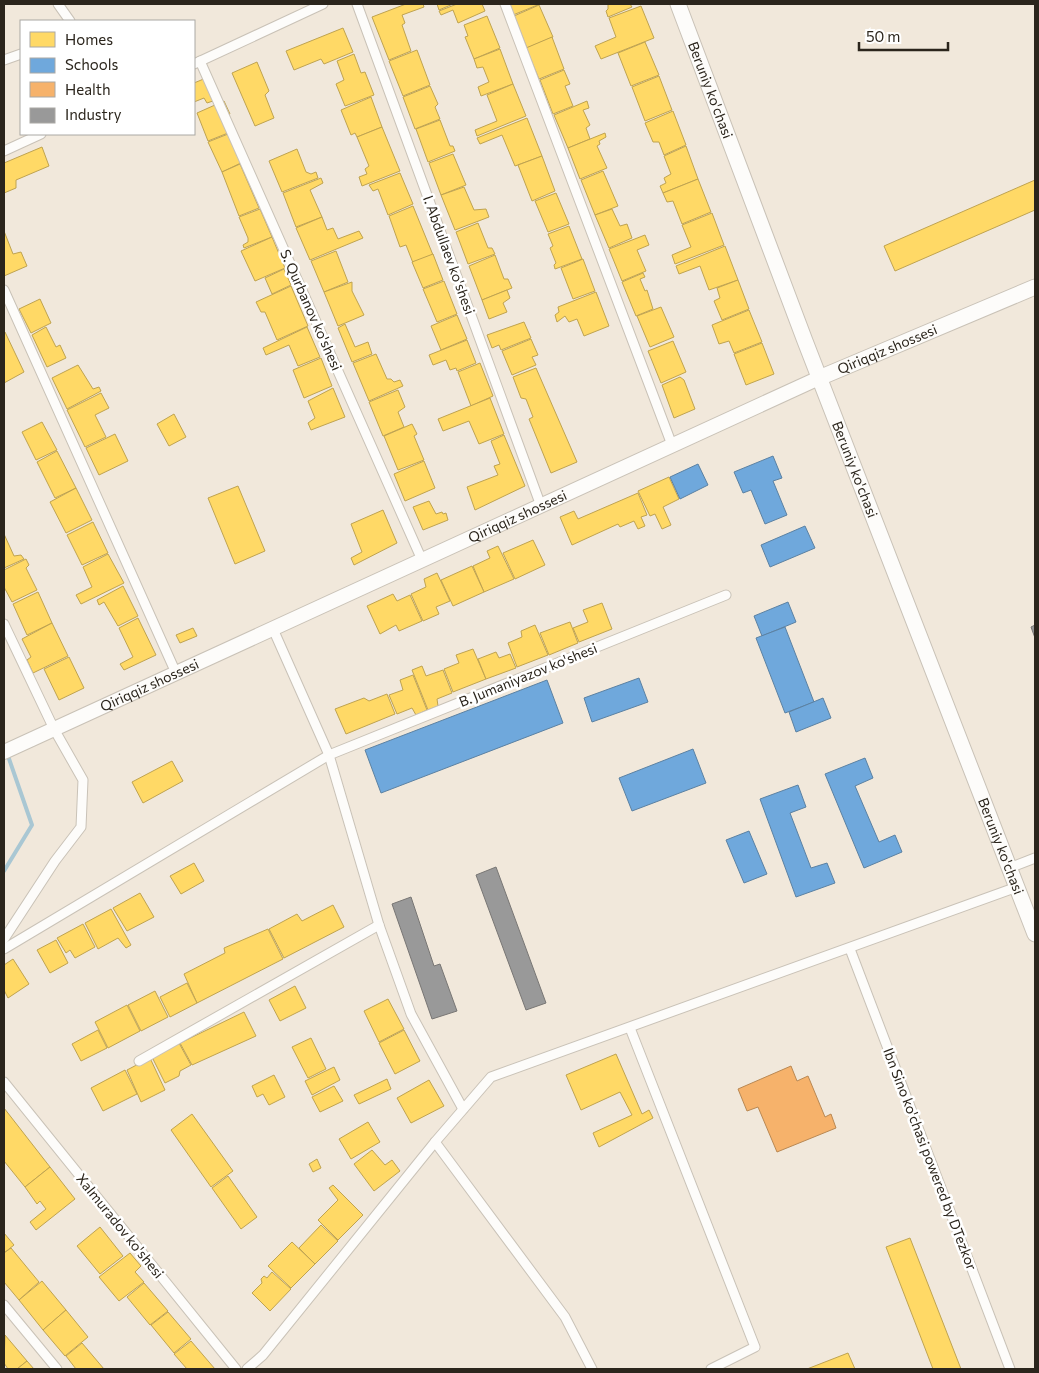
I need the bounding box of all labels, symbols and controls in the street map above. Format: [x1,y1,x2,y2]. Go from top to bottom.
legend [20,20,195,135]
scale bar [859,20,948,52]
text: 50 m [866,27,900,45]
text: Homes [65,30,113,48]
street label: Beruniy ko'chasi [685,39,737,141]
text: Schools [65,55,119,73]
text: Health [65,80,111,98]
text: Industry [65,105,122,123]
street label: I. Abdullaev ko'shesi [420,193,479,317]
street label: S. Qurbanov ko'shesi [277,247,346,373]
street label: Qiriqqiz shossesi [835,320,939,377]
street label: Beruniy ko'chasi [829,419,882,520]
street label: Qiriqqiz shossesi [465,486,569,546]
street label: B. Jumaniyazov ko'shesi [456,639,599,710]
street label: Qiriqqiz shossesi [97,655,201,715]
street label: Beruniy ko'chasi [975,795,1028,897]
street label: Ibn Sino ko'chasi powered by DTezkor [880,1045,981,1273]
street label: Xalmuradov ko'shesi [73,1170,168,1281]

